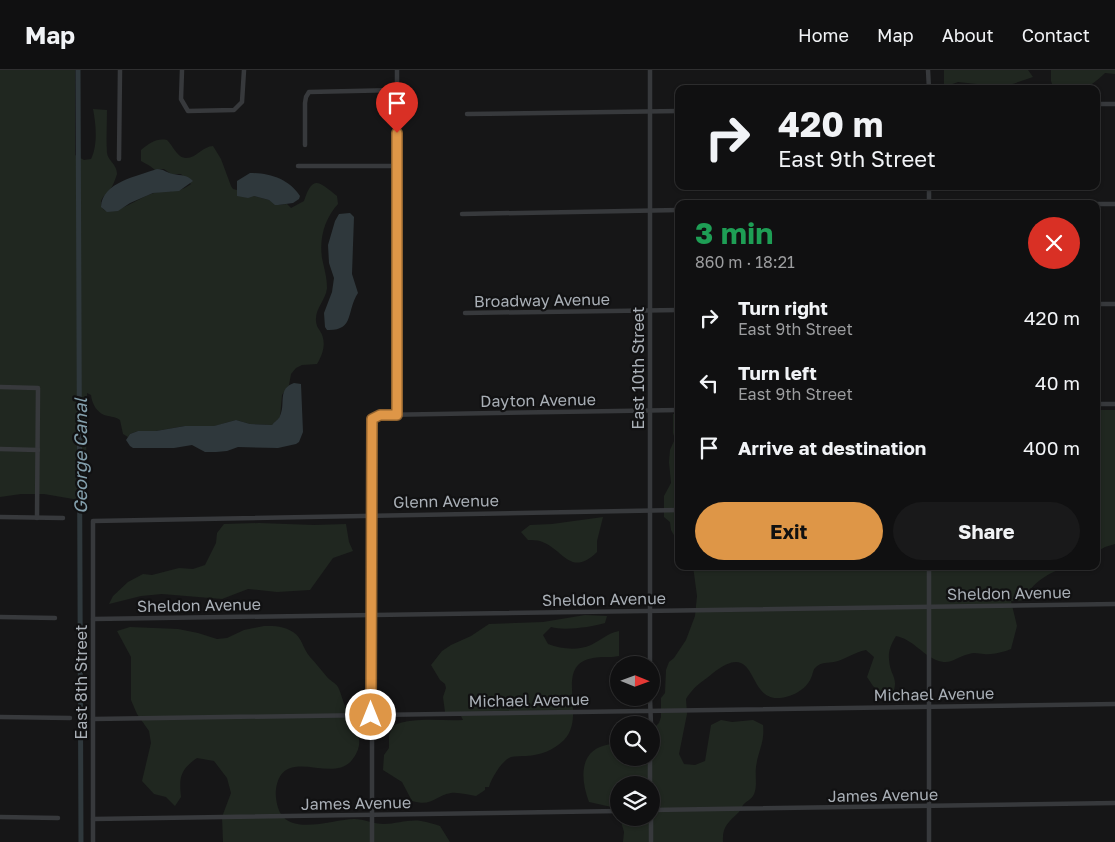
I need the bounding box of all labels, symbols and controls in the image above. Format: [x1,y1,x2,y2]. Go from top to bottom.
text: Map [25,20,75,49]
text: Home [798,24,849,46]
text: Map [877,24,914,46]
text: About [942,24,994,46]
text: Contact [1022,24,1090,46]
pin [376,82,418,133]
icon: arrive [383,89,411,117]
text: 420 m [778,103,883,145]
icon: right [695,105,760,170]
text: East 9th Street [778,145,936,172]
text: 3 min [695,215,773,251]
button: close [1028,217,1080,269]
text: 860 m · 18:21 [695,252,795,272]
street label: Broadway Avenue [474,289,610,311]
text: Turn right [738,296,828,319]
icon: right [695,304,723,332]
text: 420 m [1024,306,1080,329]
street label: East 10th Street [628,307,648,429]
text: East 9th Street [738,319,853,339]
text: Turn left [738,361,817,384]
icon: left [695,369,723,397]
text: 40 m [1035,371,1080,394]
text: East 9th Street [738,384,853,404]
street label: Dayton Avenue [480,389,596,411]
water label: George Canal [69,397,91,514]
icon: arrive [695,434,723,462]
text: Arrive at destination [738,436,926,459]
text: 400 m [1023,436,1080,459]
street label: Glenn Avenue [393,490,499,512]
button: Exit [695,502,883,560]
button: Share [893,502,1080,560]
street label: Sheldon Avenue [947,582,1071,604]
street label: Sheldon Avenue [542,588,666,610]
street label: Sheldon Avenue [137,594,261,616]
street label: East 8th Street [71,625,91,739]
north arrow [610,656,660,706]
map controls [610,656,660,826]
street label: Michael Avenue [874,683,994,705]
position arrow [344,688,396,740]
street label: Michael Avenue [469,689,589,711]
button: search [610,716,660,766]
button: layers [610,776,660,826]
street label: James Avenue [828,784,938,806]
street label: James Avenue [301,792,411,814]

